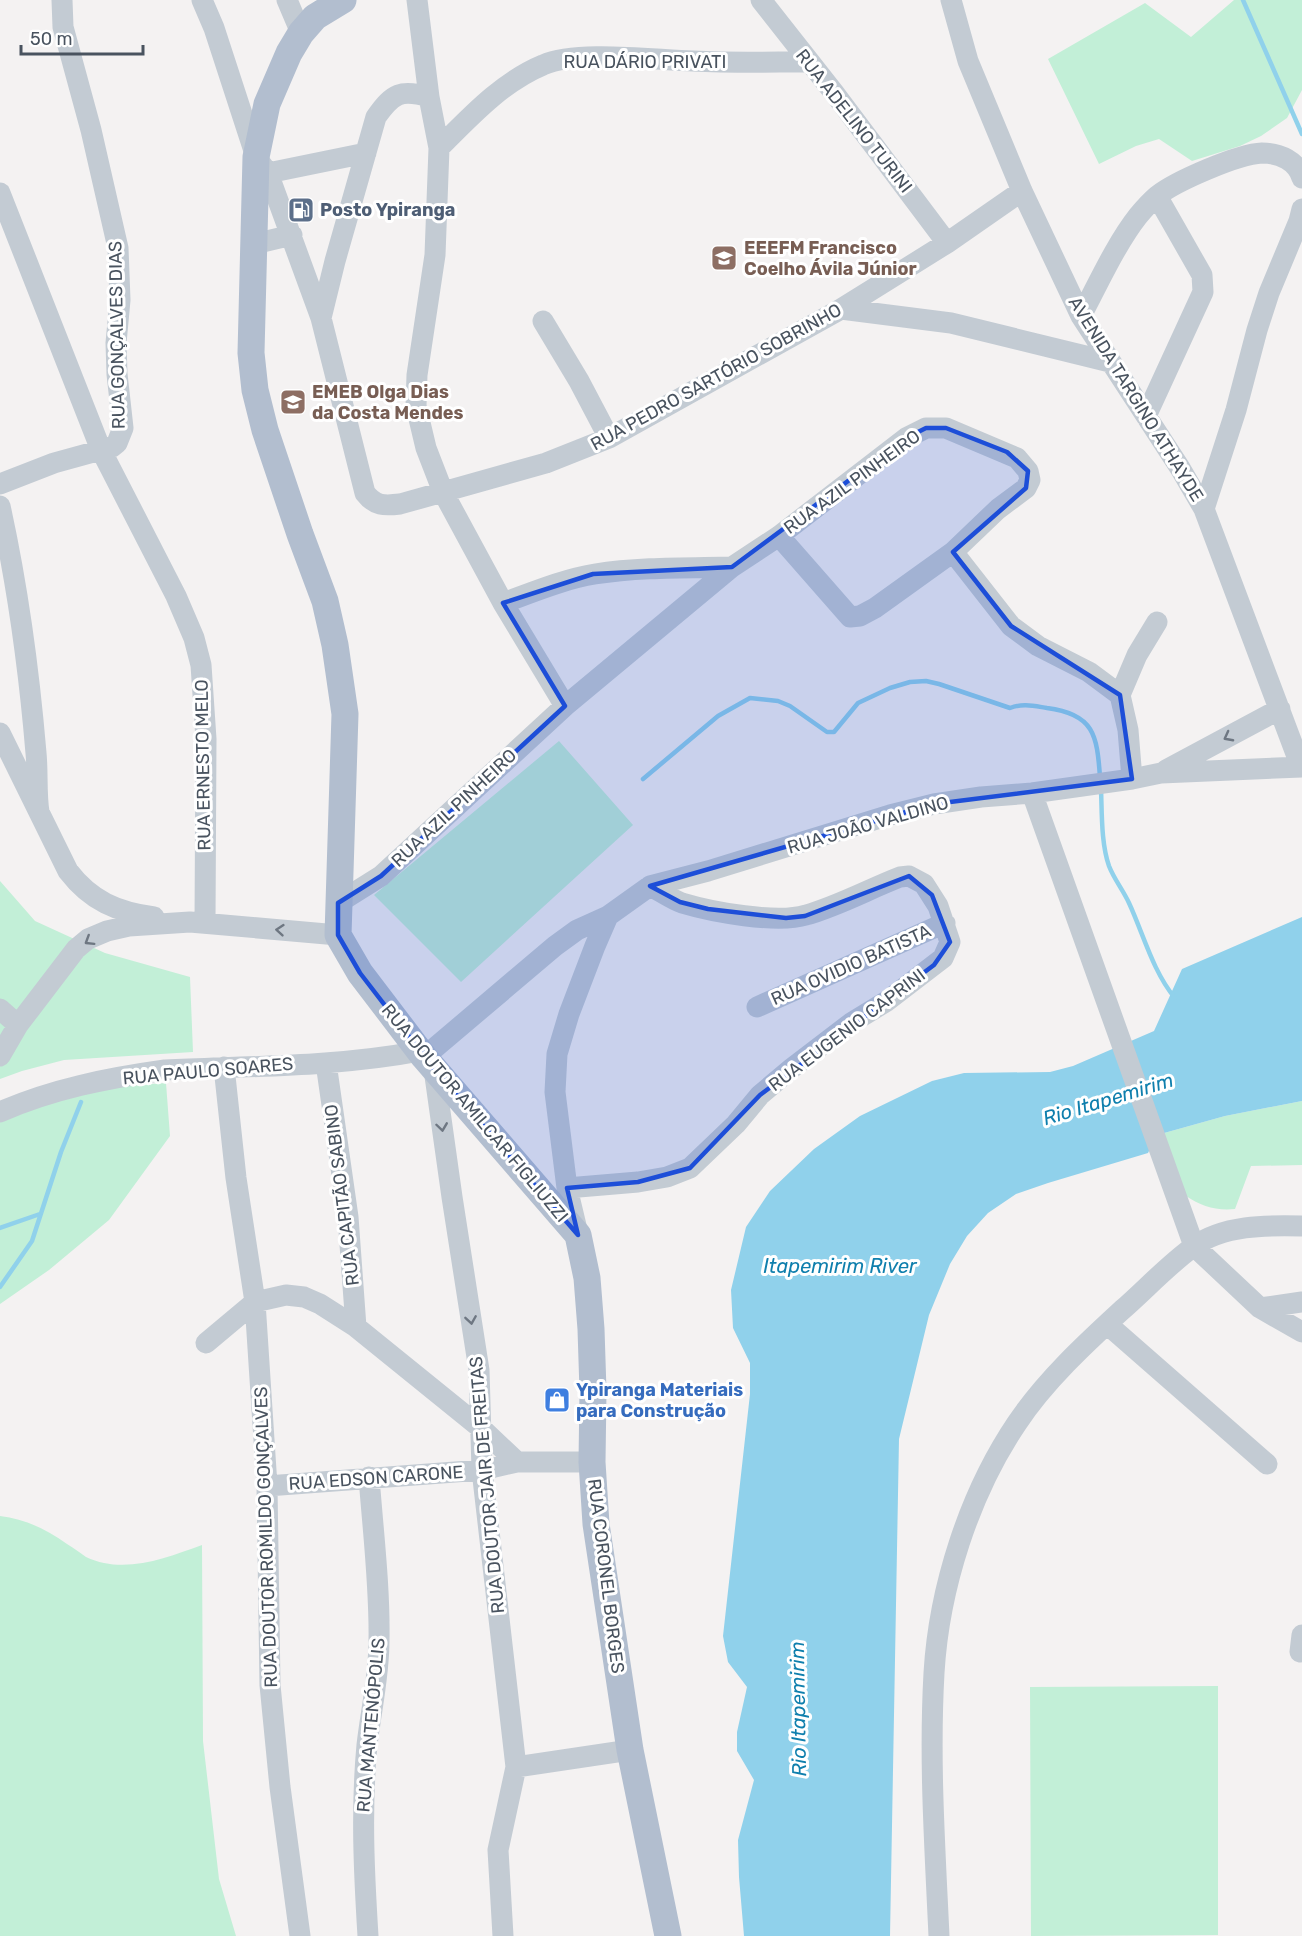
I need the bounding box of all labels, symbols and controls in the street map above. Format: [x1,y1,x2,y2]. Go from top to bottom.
scale bar [21,18,142,56]
text: 50 m [30,28,73,50]
street label: RUA ADELINO TURINI [791,45,917,197]
street label: RUA DÁRIO PRIVATI [564,51,726,73]
fuel station icon: Posto Ypiranga [286,195,316,225]
place label: Posto Ypiranga [320,199,456,221]
place label: EEEFM Francisco Coelho Ávila Júnior [744,237,917,280]
street label: RUA GONÇALVES DIAS [104,241,130,429]
school or university icon: EEEFM Francisco Coelho Ávila Júnior [709,243,739,273]
street label: AVENIDA TARGINO ATHAYDE [1064,292,1208,506]
street label: RUA PEDRO SARTÓRIO SOBRINHO [587,299,845,455]
place label: EMEB Olga Dias da Costa Mendes [312,381,463,424]
school or university icon: EMEB Olga Dias da Costa Mendes [278,387,308,417]
street label: RUA AZIL PINHEIRO [780,425,924,539]
street label: RUA ERNESTO MELO [191,679,215,851]
one-way arrow [1224,730,1234,741]
street label: RUA AZIL PINHEIRO [387,744,521,872]
street label: RUA JOÃO VALDINO [785,791,951,859]
street label: RUA OVIDIO BATISTA [768,920,934,1010]
one-way arrow [275,924,285,937]
one-way arrow [84,933,95,944]
street label: RUA EUGENIO CAPRINI [764,964,930,1096]
street label: RUA DOUTOR AMILCAR FIGLIUZZI [377,999,573,1227]
street label: RUA PAULO SOARES [122,1053,294,1089]
water label: Rio Itapemirim [1040,1068,1176,1130]
street label: RUA CAPITÃO SABINO [320,1103,364,1287]
one-way arrow [435,1122,448,1132]
water label: Itapemirim River [763,1254,918,1278]
one-way arrow [464,1315,477,1325]
street label: RUA DOUTOR JAIR DE FREITAS [465,1355,509,1615]
place label: Ypiranga Materiais para Construção [576,1379,743,1422]
shop icon: Ypiranga Materiais para Construção [542,1385,572,1415]
street label: RUA DOUTOR ROMILDO GONÇALVES [250,1386,282,1688]
street label: RUA EDSON CARONE [288,1461,464,1495]
street label: RUA CORONEL BORGES [583,1477,629,1675]
street label: RUA MANTENÓPOLIS [352,1637,390,1813]
water label: Rio Itapemirim [785,1641,811,1777]

